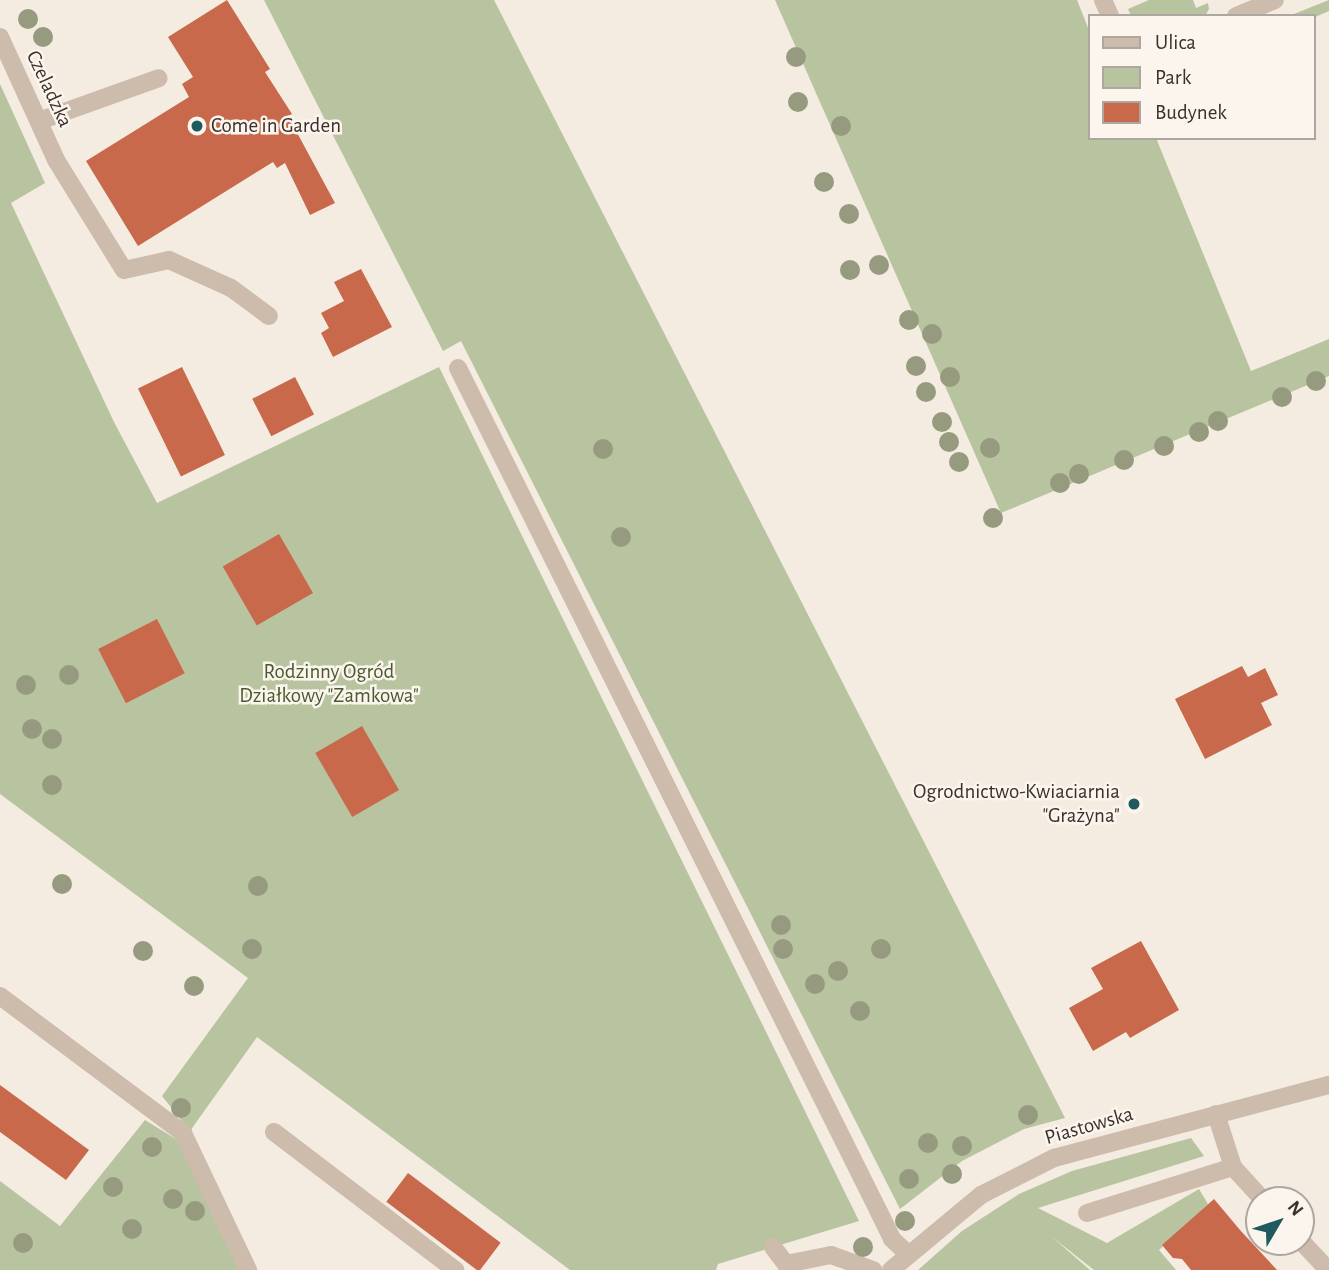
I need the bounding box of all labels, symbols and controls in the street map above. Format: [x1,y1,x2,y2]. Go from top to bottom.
legend [1088,14,1315,140]
text: Ulica [1155,32,1196,53]
street label: Czeladzka [20,47,78,131]
text: Park [1155,67,1191,88]
text: Budynek [1155,102,1227,123]
place label: Come in Garden [211,113,341,139]
marker: Come in Garden [189,118,205,134]
park label: Rodzinny Ogród Działkowy "Zamkowa" [239,659,419,709]
place label: Ogrodnictwo-Kwiaciarnia "Grażyna" [913,779,1120,829]
marker: Ogrodnictwo-Kwiaciarnia "Grażyna" [1126,796,1142,812]
street label: Piastowska [1042,1101,1136,1151]
north arrow [1245,1186,1315,1256]
text: N [1284,1198,1307,1220]

